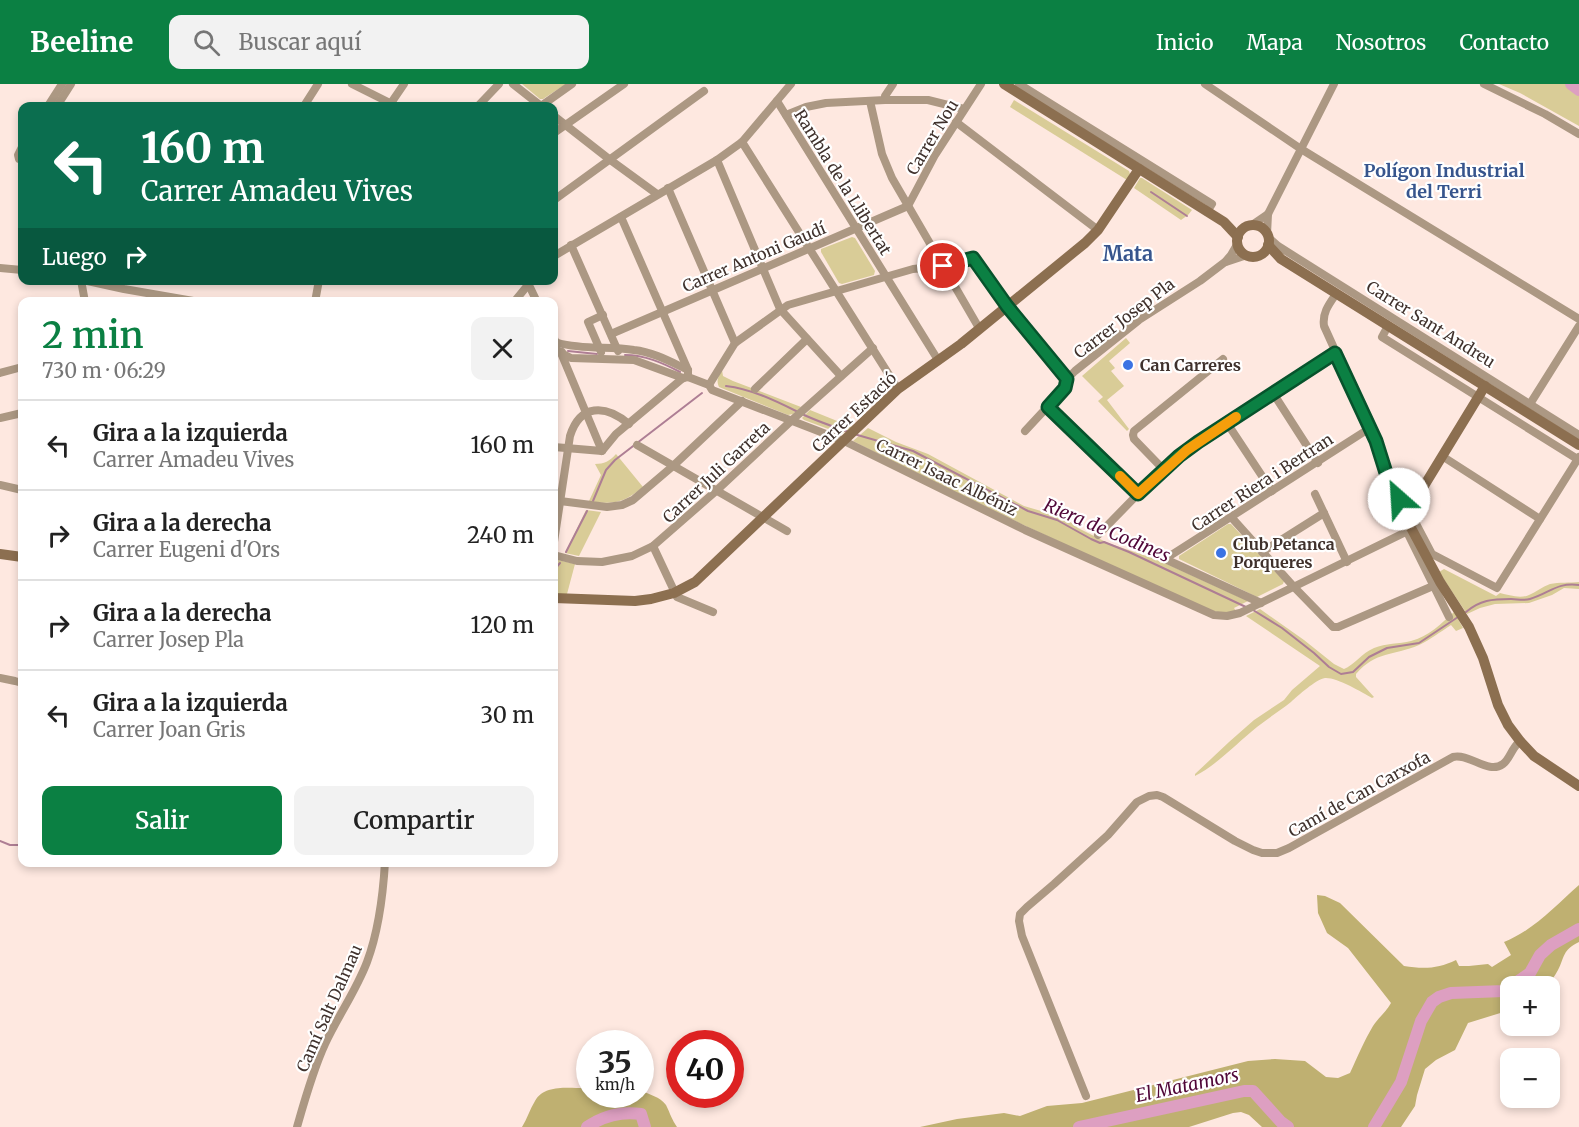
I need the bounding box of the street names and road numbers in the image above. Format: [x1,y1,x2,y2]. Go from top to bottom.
street label: Carrer Nou [902,96,962,178]
street label: Rambla de la Llibertat [790,105,896,259]
street label: Carrer Antoni Gaudí [679,217,829,296]
street label: Carrer Josep Pla [1070,273,1179,362]
street label: Carrer Sant Andreu [1363,276,1499,372]
street label: Carrer Estació [808,368,900,456]
street label: Carrer Juli Garreta [658,417,774,527]
street label: Carrer Riera i Bertran [1187,429,1337,535]
street label: Carrer Isaac Albéniz [873,434,1021,520]
street label: Camí de Can Carxofa [1285,747,1434,841]
street label: Camí Salt Dalmau [292,941,366,1075]

